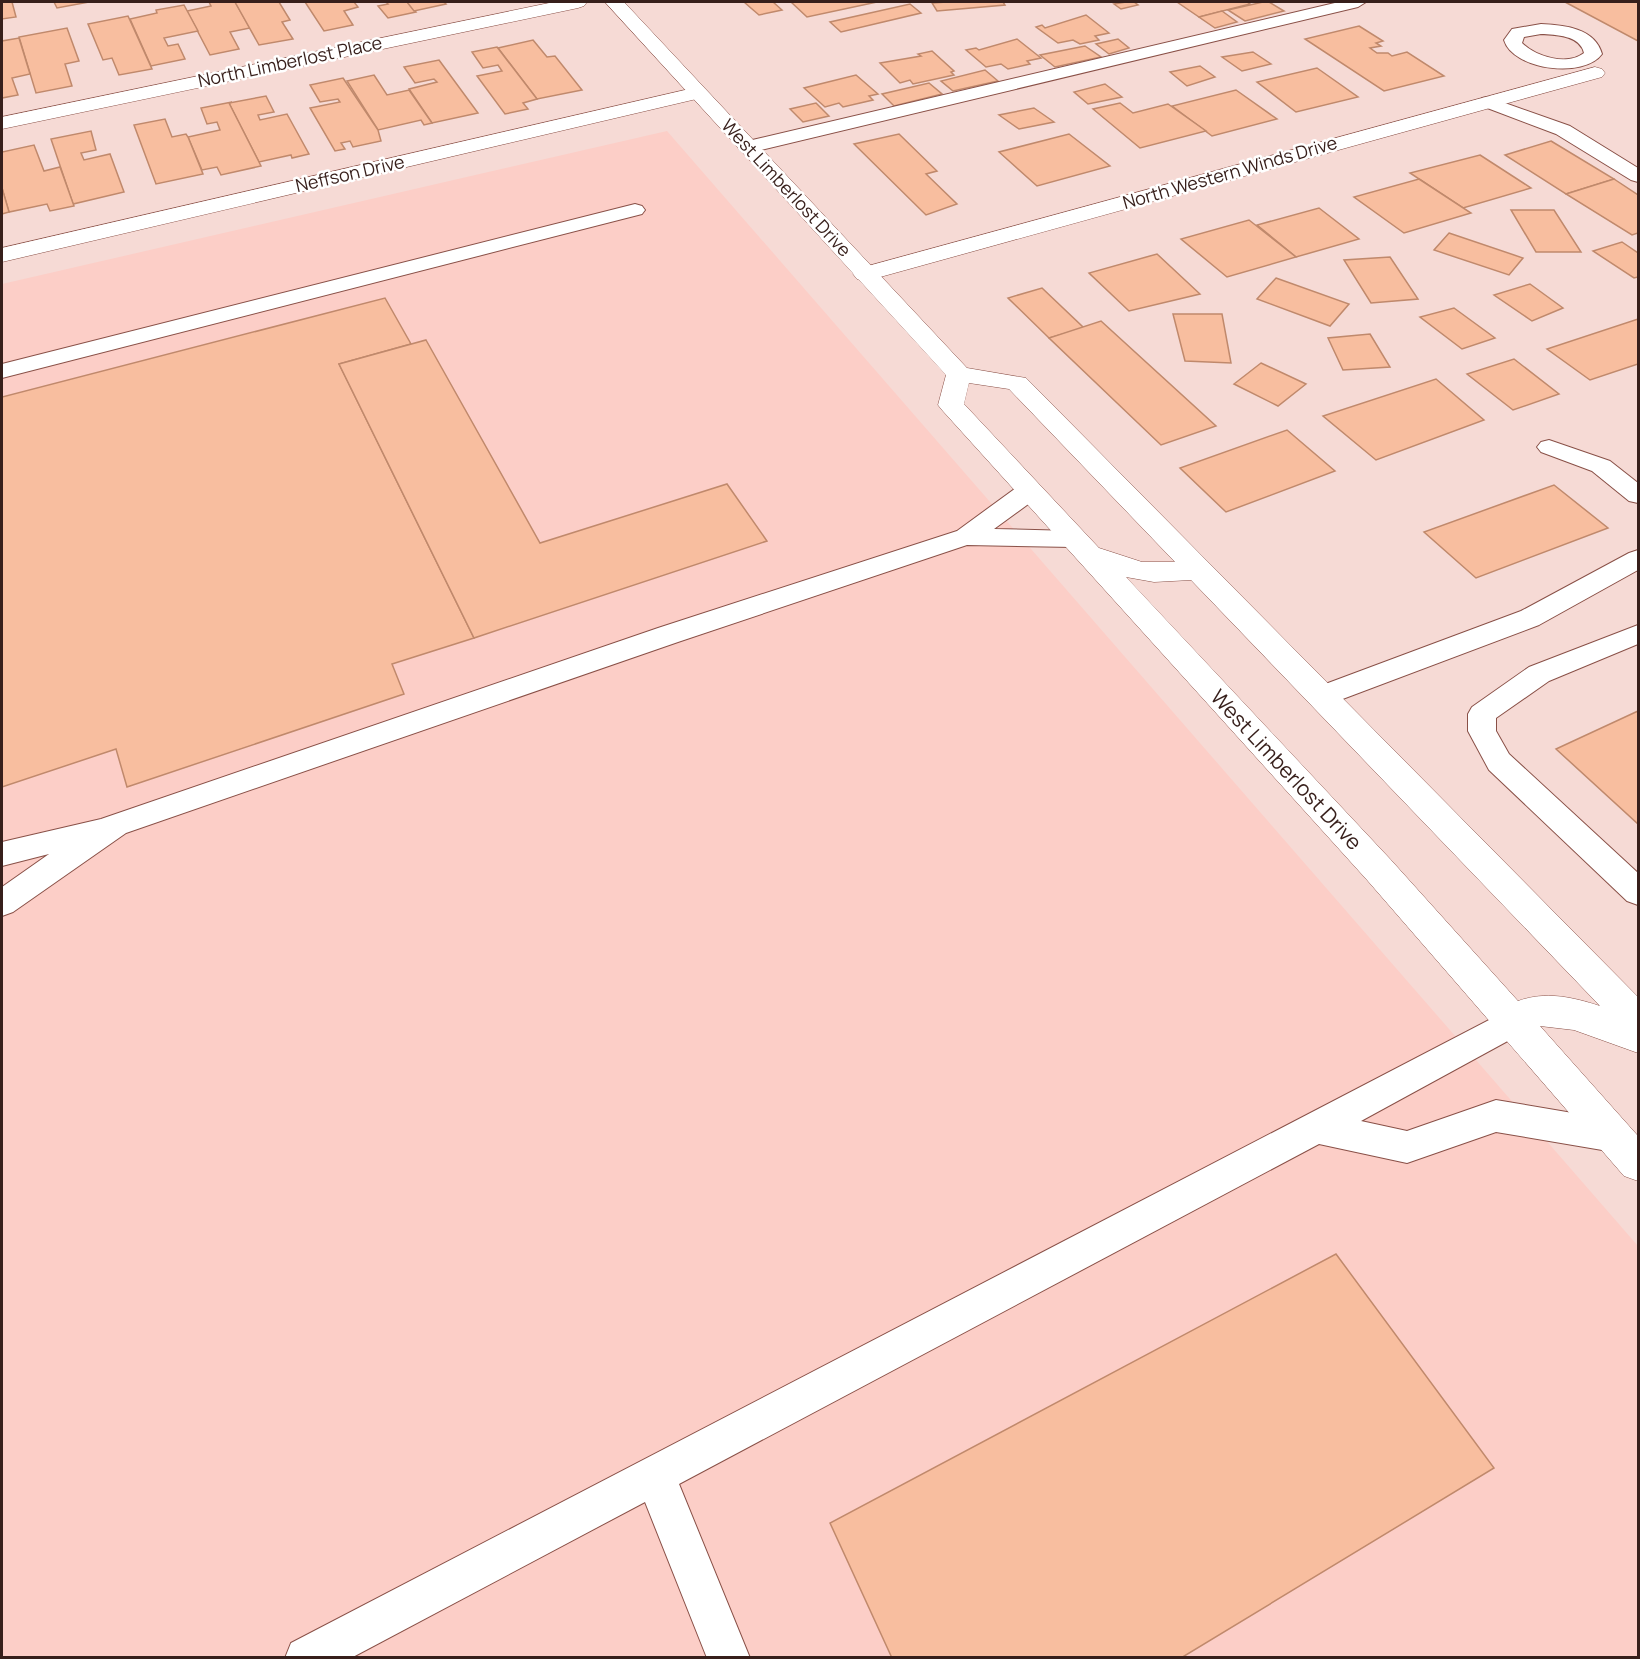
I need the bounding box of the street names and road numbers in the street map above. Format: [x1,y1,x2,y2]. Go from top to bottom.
street label: North Limberlost Place [196,30,384,92]
street label: West Limberlost Drive [717,113,857,261]
street label: North Western Winds Drive [1120,130,1340,214]
street label: Neffson Drive [293,149,407,197]
street label: West Limberlost Drive [1205,683,1369,856]

